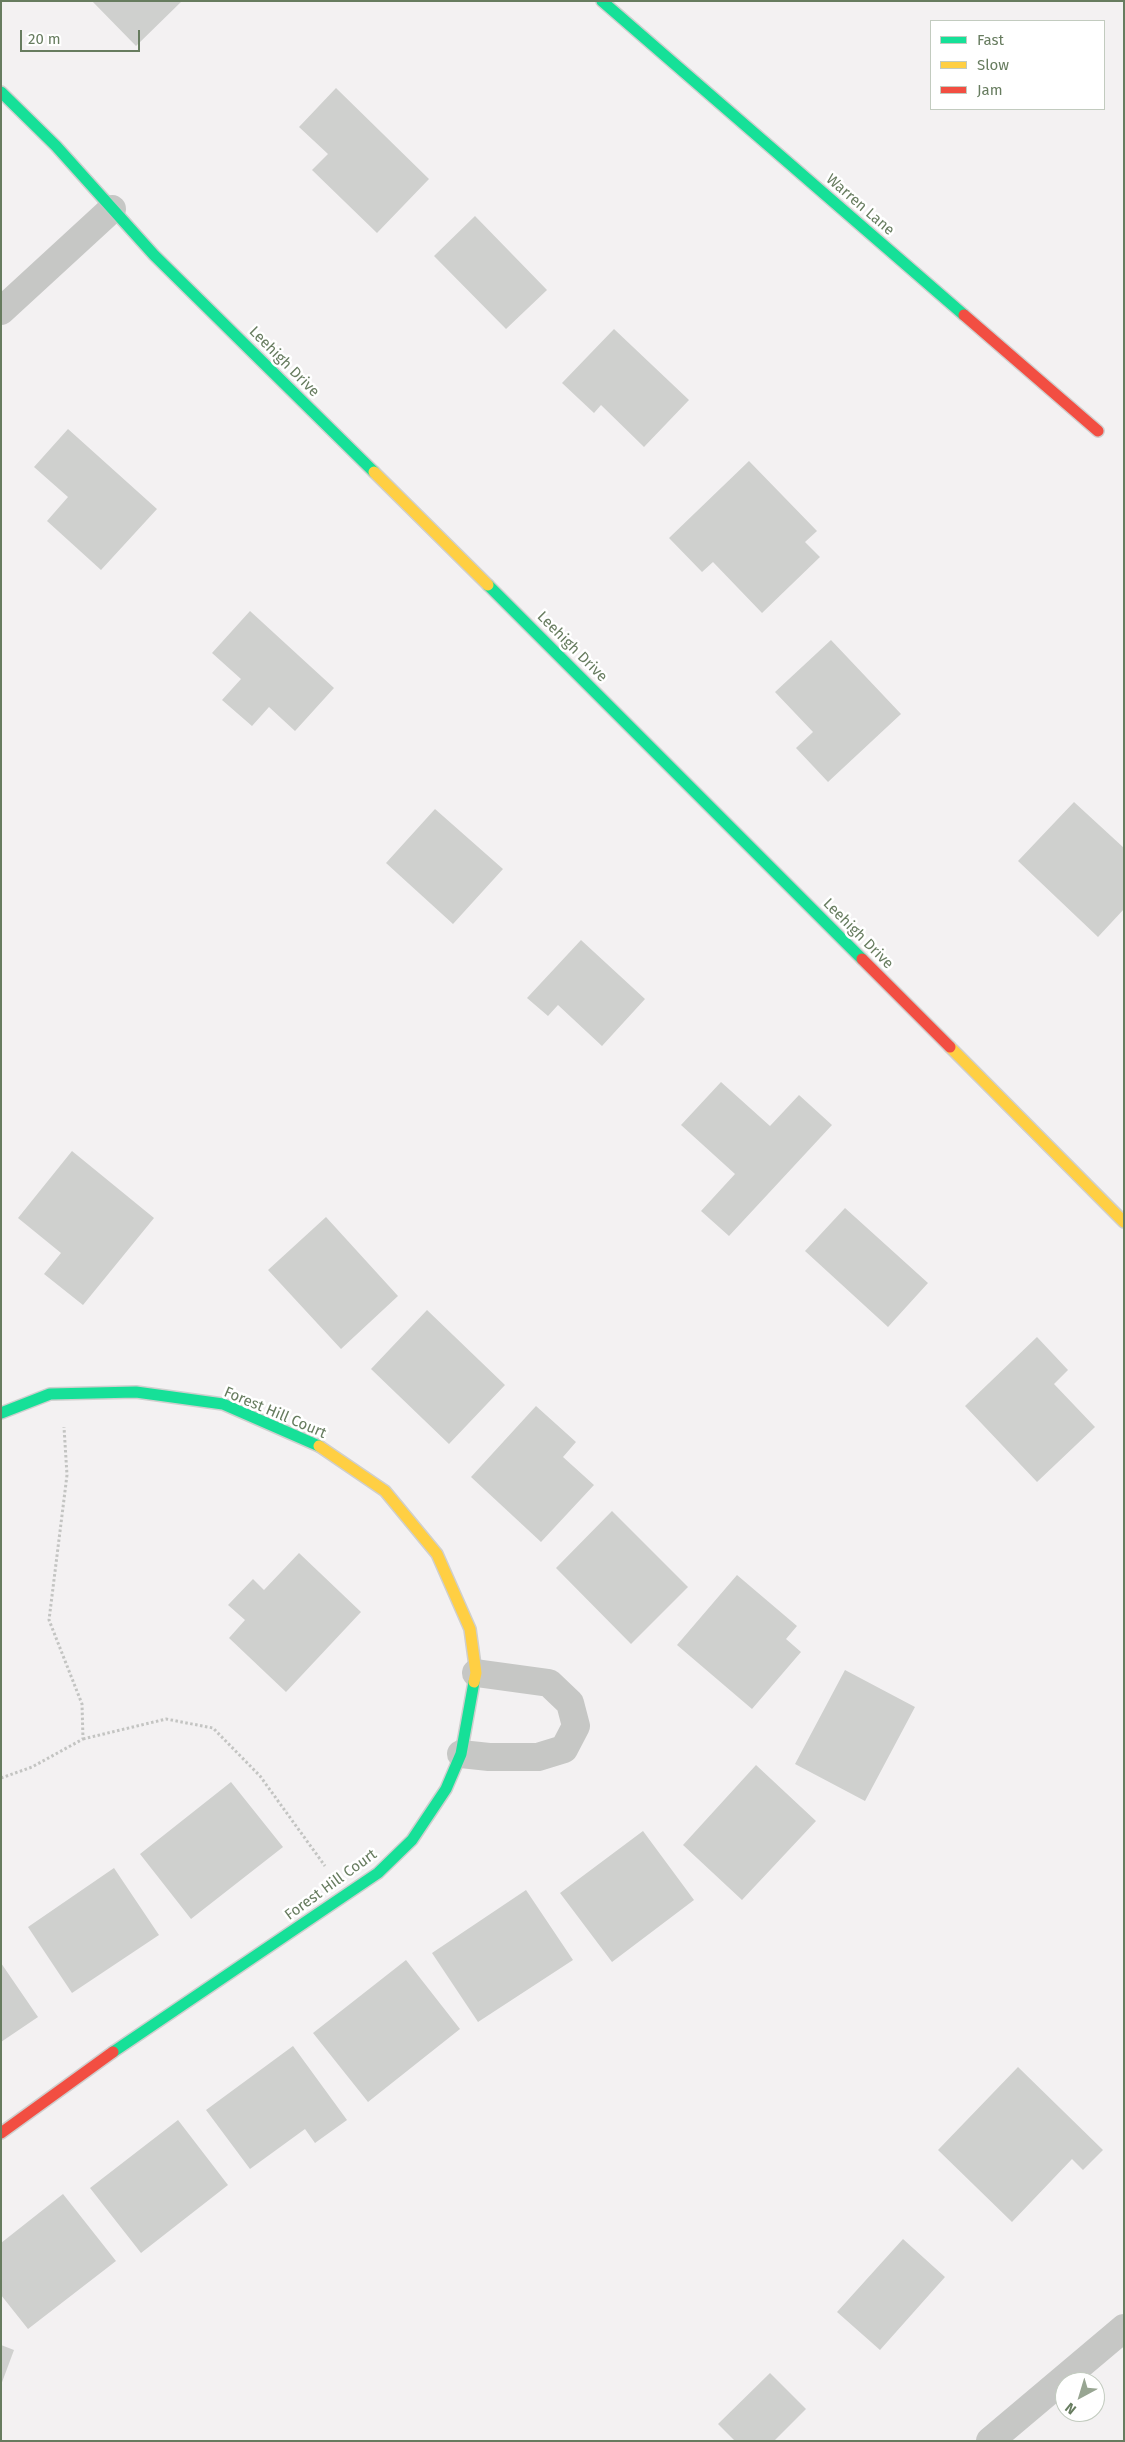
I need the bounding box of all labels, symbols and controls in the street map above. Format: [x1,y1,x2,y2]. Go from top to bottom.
scale bar [22,20,142,52]
legend [930,20,1105,110]
text: 20 m [28,30,61,48]
text: Fast [977,31,1004,49]
text: Slow [977,56,1009,74]
text: Jam [977,81,1003,99]
street label: Warren Lane [822,170,898,240]
street label: Leehigh Drive [245,323,323,401]
street label: Leehigh Drive [533,608,611,686]
street label: Leehigh Drive [819,895,897,973]
street label: Forest Hill Court [221,1383,329,1443]
street label: Forest Hill Court [281,1846,381,1924]
north arrow [1055,2372,1105,2422]
text: N [1062,2399,1080,2418]

